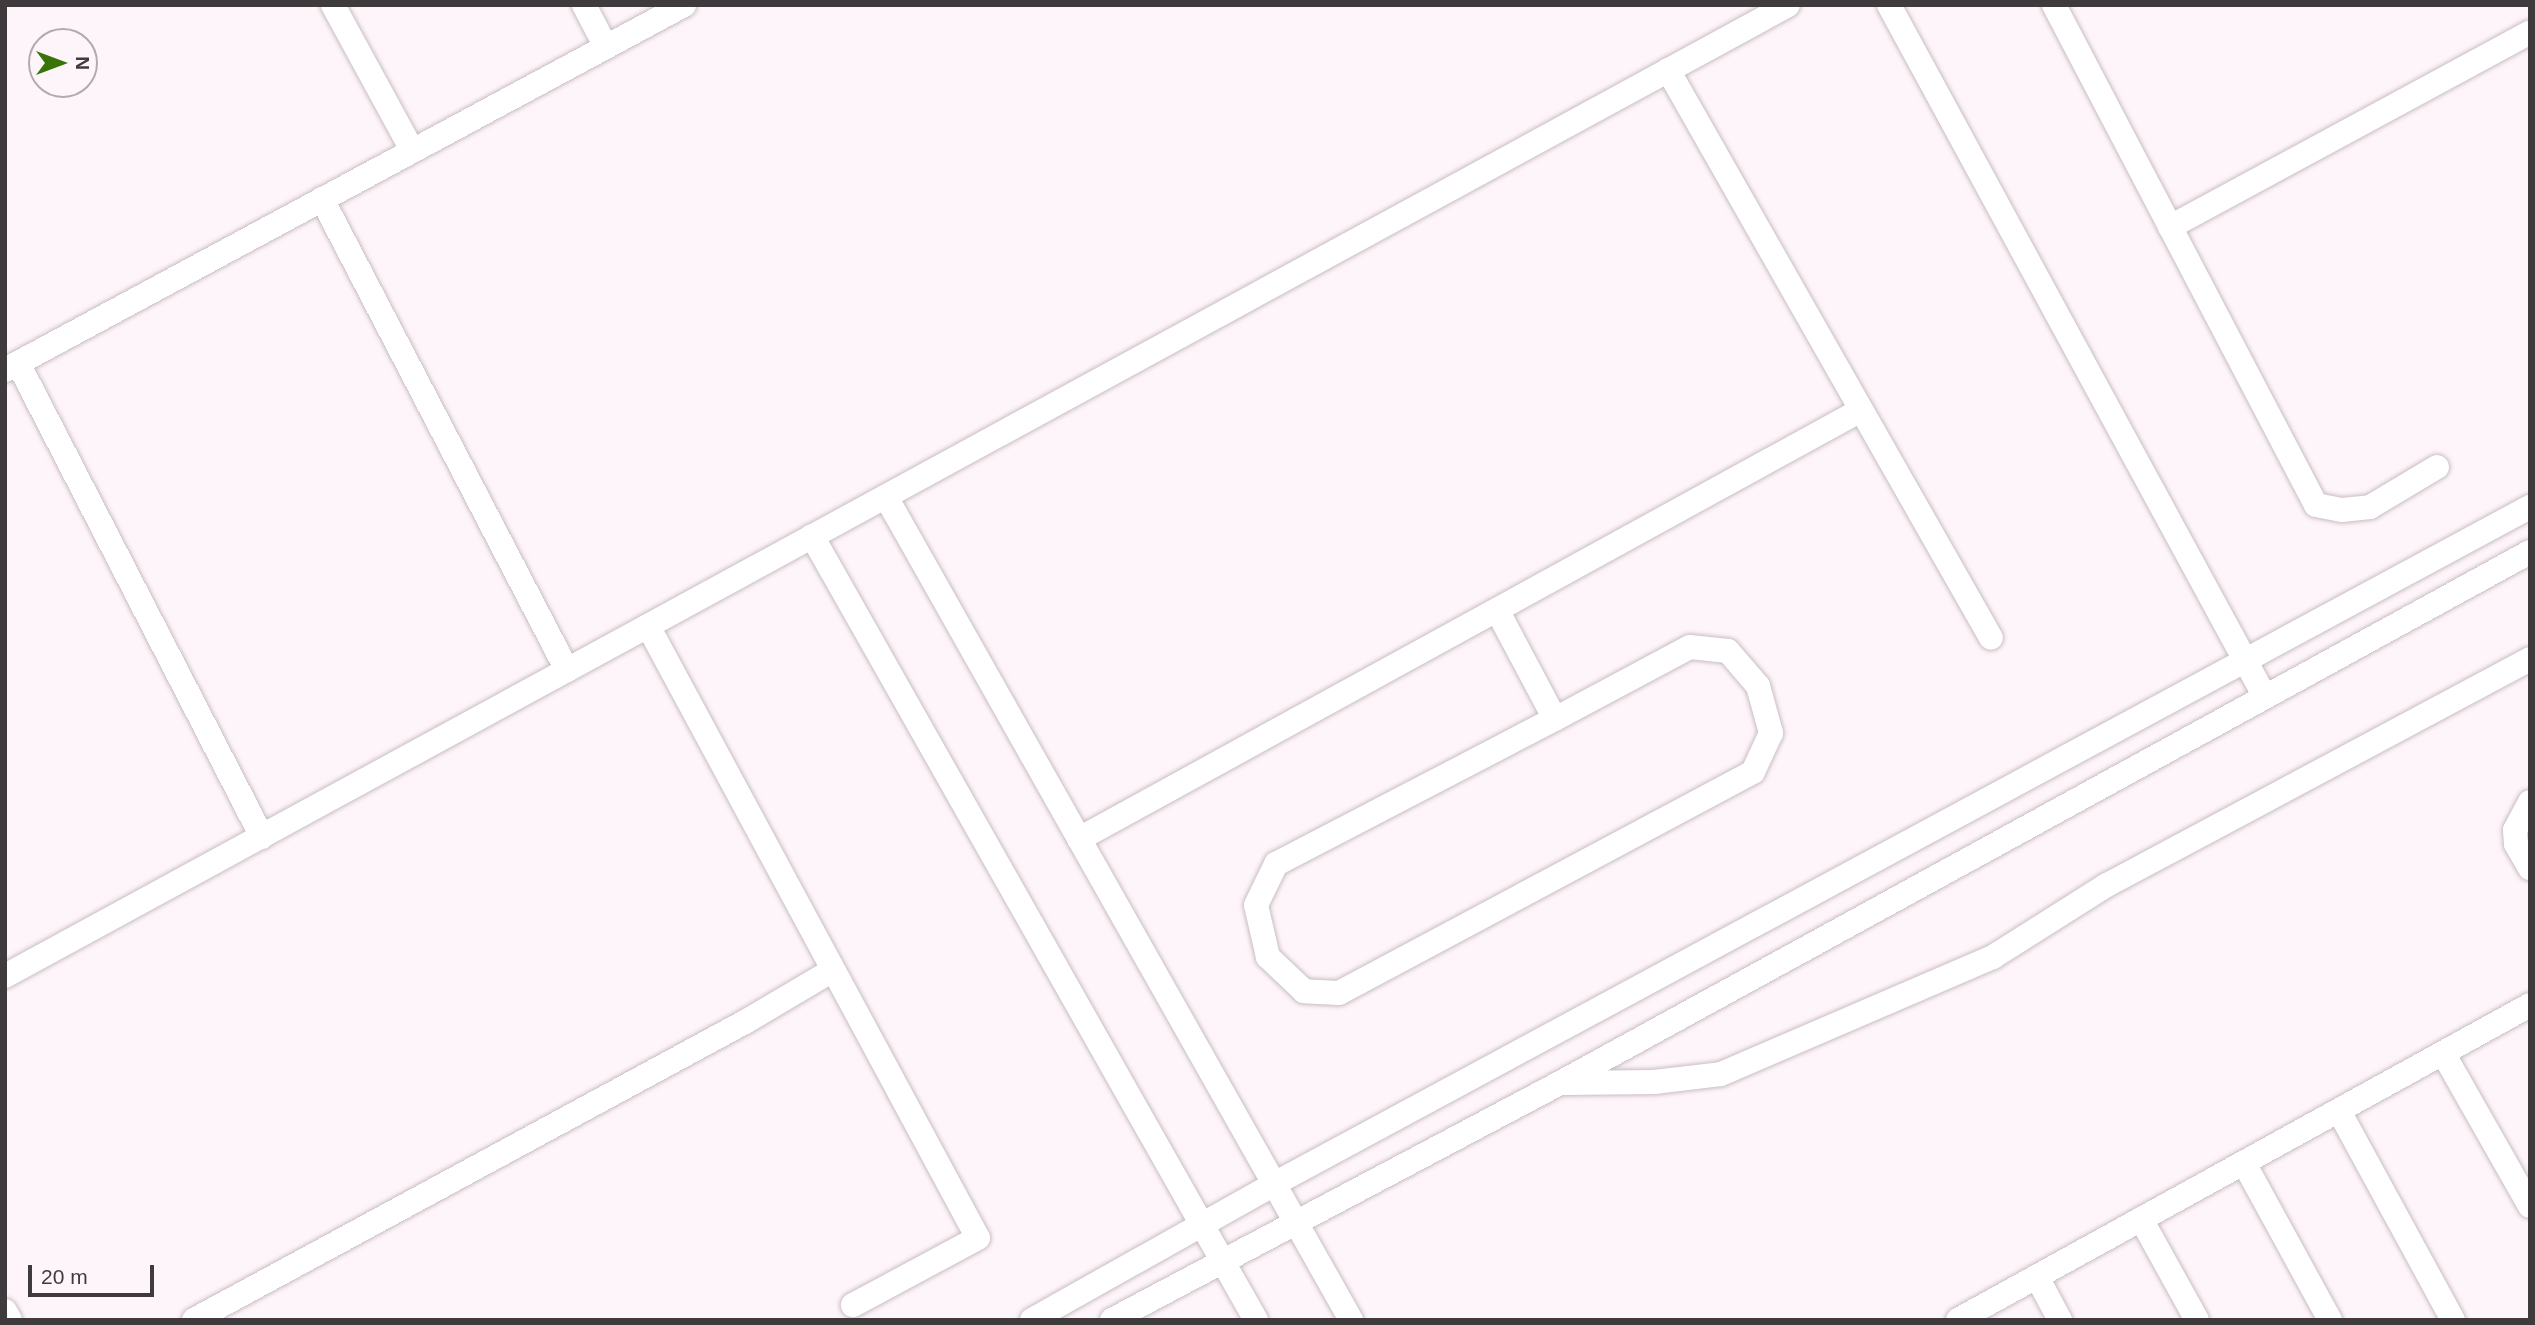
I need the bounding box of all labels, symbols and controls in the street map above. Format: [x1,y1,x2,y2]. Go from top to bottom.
north arrow [28,28,98,98]
text: N [72,56,93,70]
scale bar [32,1252,158,1296]
text: 20 m [41,1265,88,1288]

